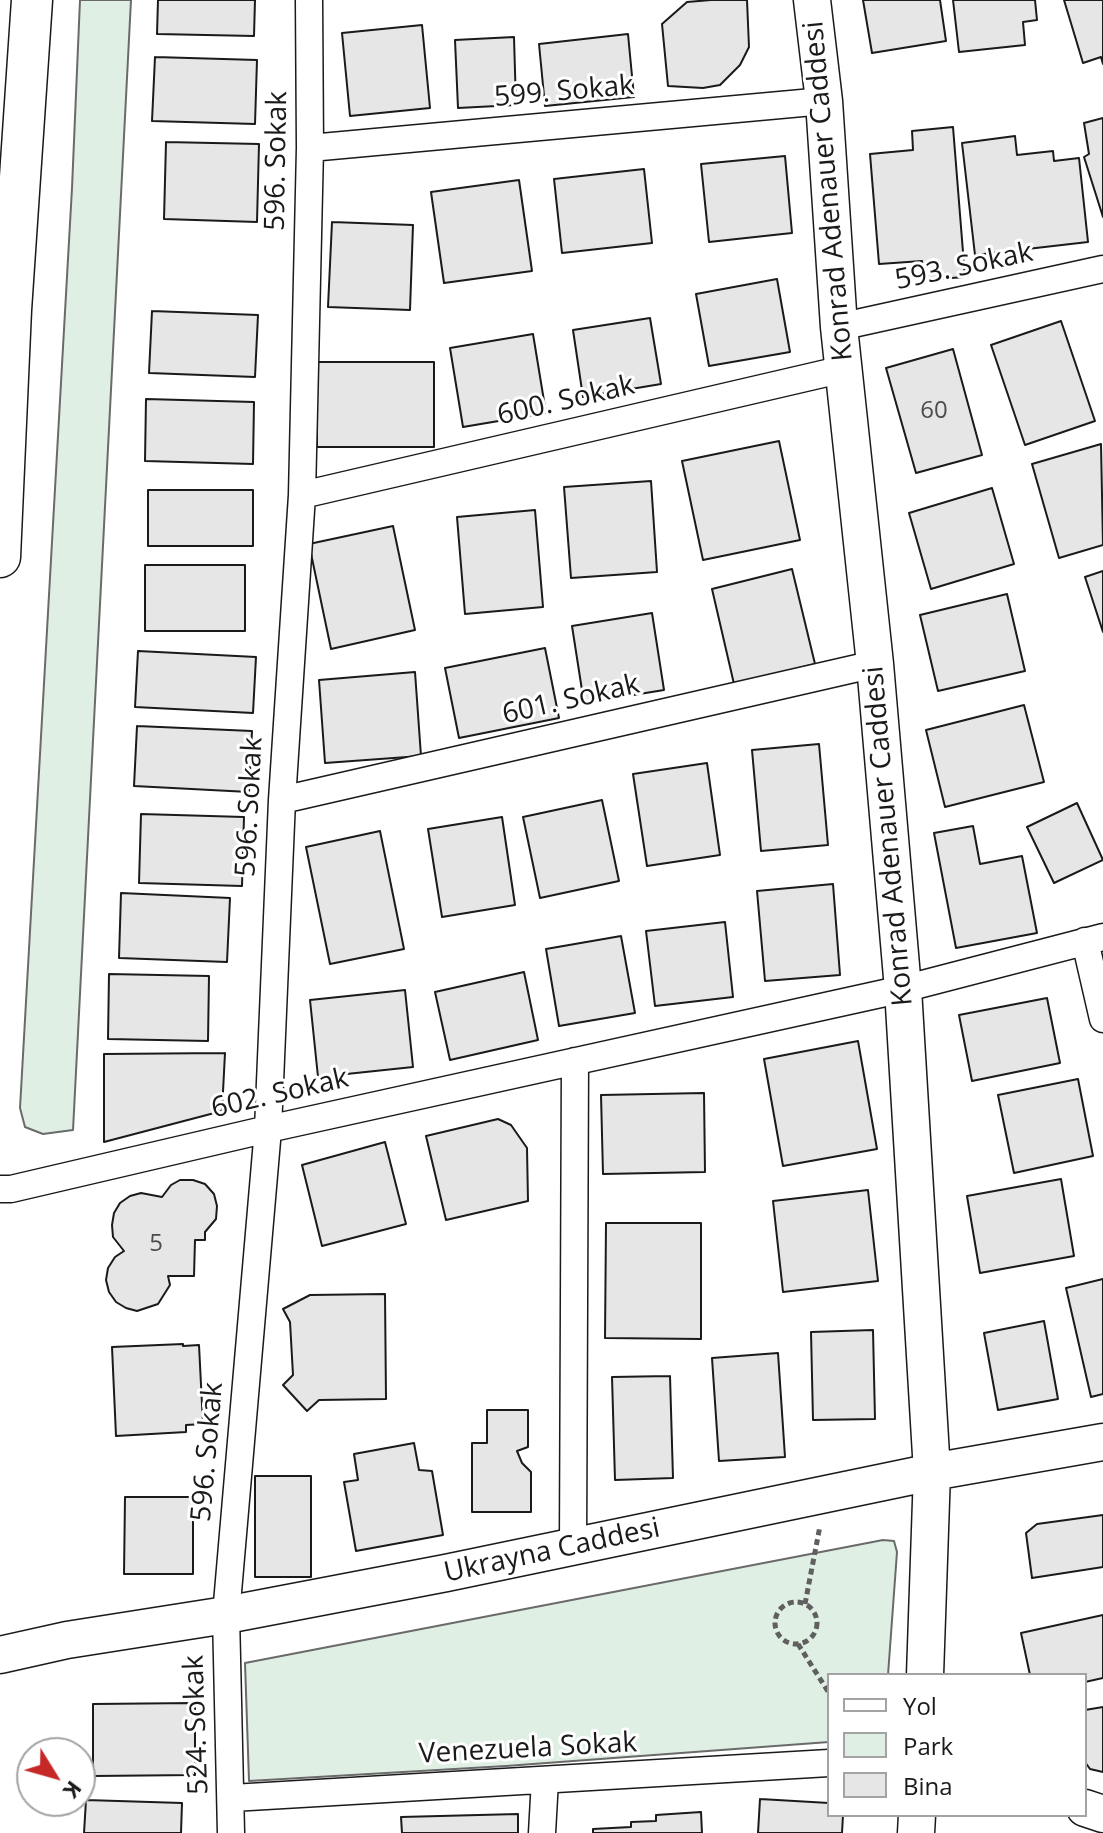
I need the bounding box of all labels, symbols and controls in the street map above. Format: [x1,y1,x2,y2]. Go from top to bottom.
street label: Konrad Adenauer Caddesi [797,20,861,362]
street label: 599. Sokak [493,69,635,115]
street label: 596. Sokak [259,91,295,231]
street label: 593. Sokak [892,236,1036,298]
street label: 600. Sokak [494,369,638,433]
house number: 60 [920,397,948,425]
street label: Konrad Adenauer Caddesi [857,665,921,1007]
street label: 601. Sokak [499,668,643,732]
street label: 596. Sokak [230,736,270,878]
street label: 602. Sokak [208,1062,352,1126]
house number: 5 [149,1230,163,1258]
street label: 596. Sokak [185,1381,231,1523]
street label: Ukrayna Caddesi [441,1512,663,1590]
street label: 524. Sokak [178,1655,216,1795]
legend [827,1673,1087,1817]
text: Yol [903,1689,937,1722]
street label: Venezuela Sokak [418,1727,638,1771]
text: Park [903,1729,953,1762]
north arrow [16,1737,96,1817]
text: Bina [903,1769,953,1802]
text: K [57,1775,90,1805]

